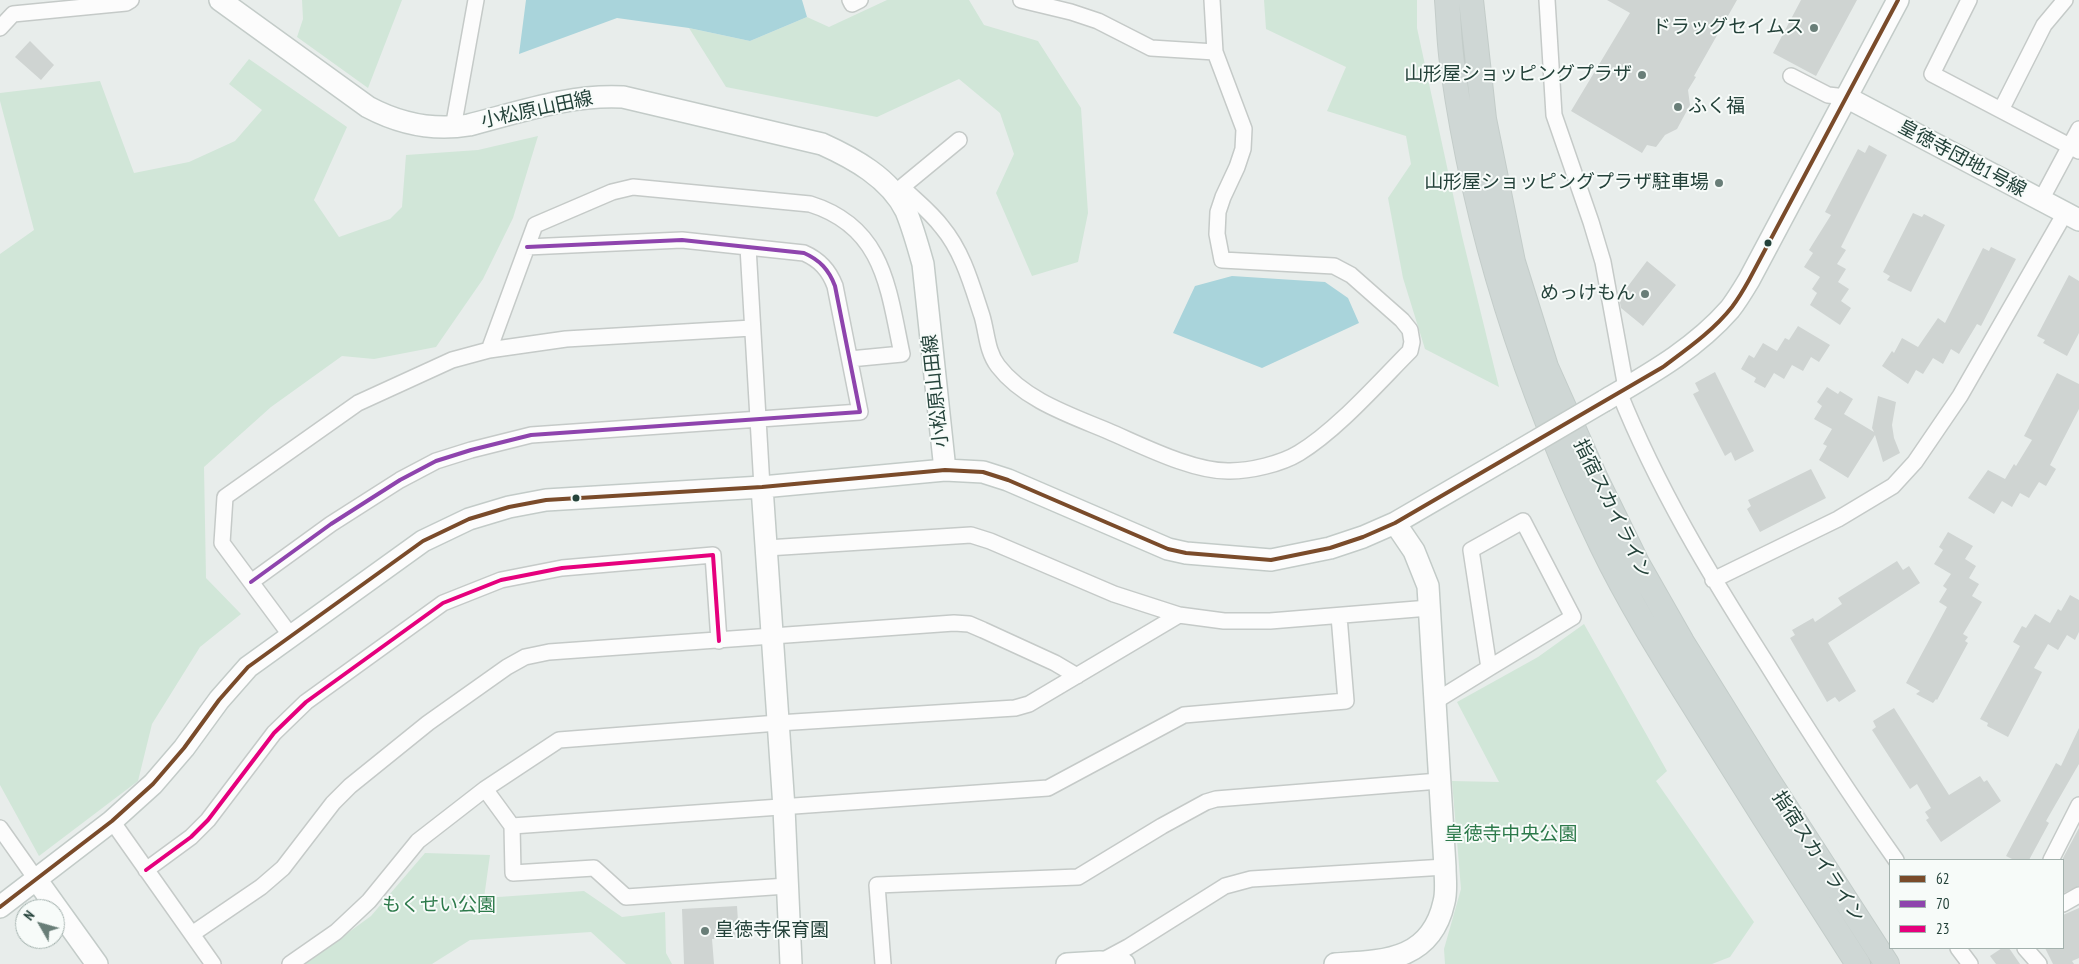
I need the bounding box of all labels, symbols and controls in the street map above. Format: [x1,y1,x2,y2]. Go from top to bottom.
place label: ドラッグセイムス [1652,17,1804,39]
marker: ドラッグセイムス [1808,22,1820,34]
place label: 山形屋ショッピングプラザ [1404,64,1632,86]
marker: 山形屋ショッピングプラザ [1636,69,1648,81]
street label: 小松原山田線 [479,87,595,133]
place label: ふく福 [1688,96,1745,118]
marker: ふく福 [1672,101,1684,113]
street label: 皇徳寺団地1号線 [1894,116,2030,202]
place label: 山形屋ショッピングプラザ駐車場 [1424,172,1709,194]
marker: 山形屋ショッピングプラザ駐車場 [1713,177,1725,189]
unlabelled marker [1763,238,1773,248]
place label: めっけもん [1540,283,1635,305]
marker: めっけもん [1639,288,1651,300]
street label: 小松原山田線 [919,333,953,449]
street label: 指宿スカイライン [1568,436,1656,582]
unlabelled marker [571,493,581,503]
street label: 指宿スカイライン [1767,787,1869,927]
park label: 皇徳寺中央公園 [1445,824,1577,846]
legend [1889,859,2064,949]
text: 62 [1936,869,1950,888]
text: 70 [1936,894,1950,913]
park label: もくせい公園 [382,895,496,917]
north arrow [15,899,65,949]
text: N [20,907,38,924]
text: 23 [1936,919,1950,938]
place label: 皇徳寺保育園 [715,920,829,942]
marker: 皇徳寺保育園 [699,925,711,937]

